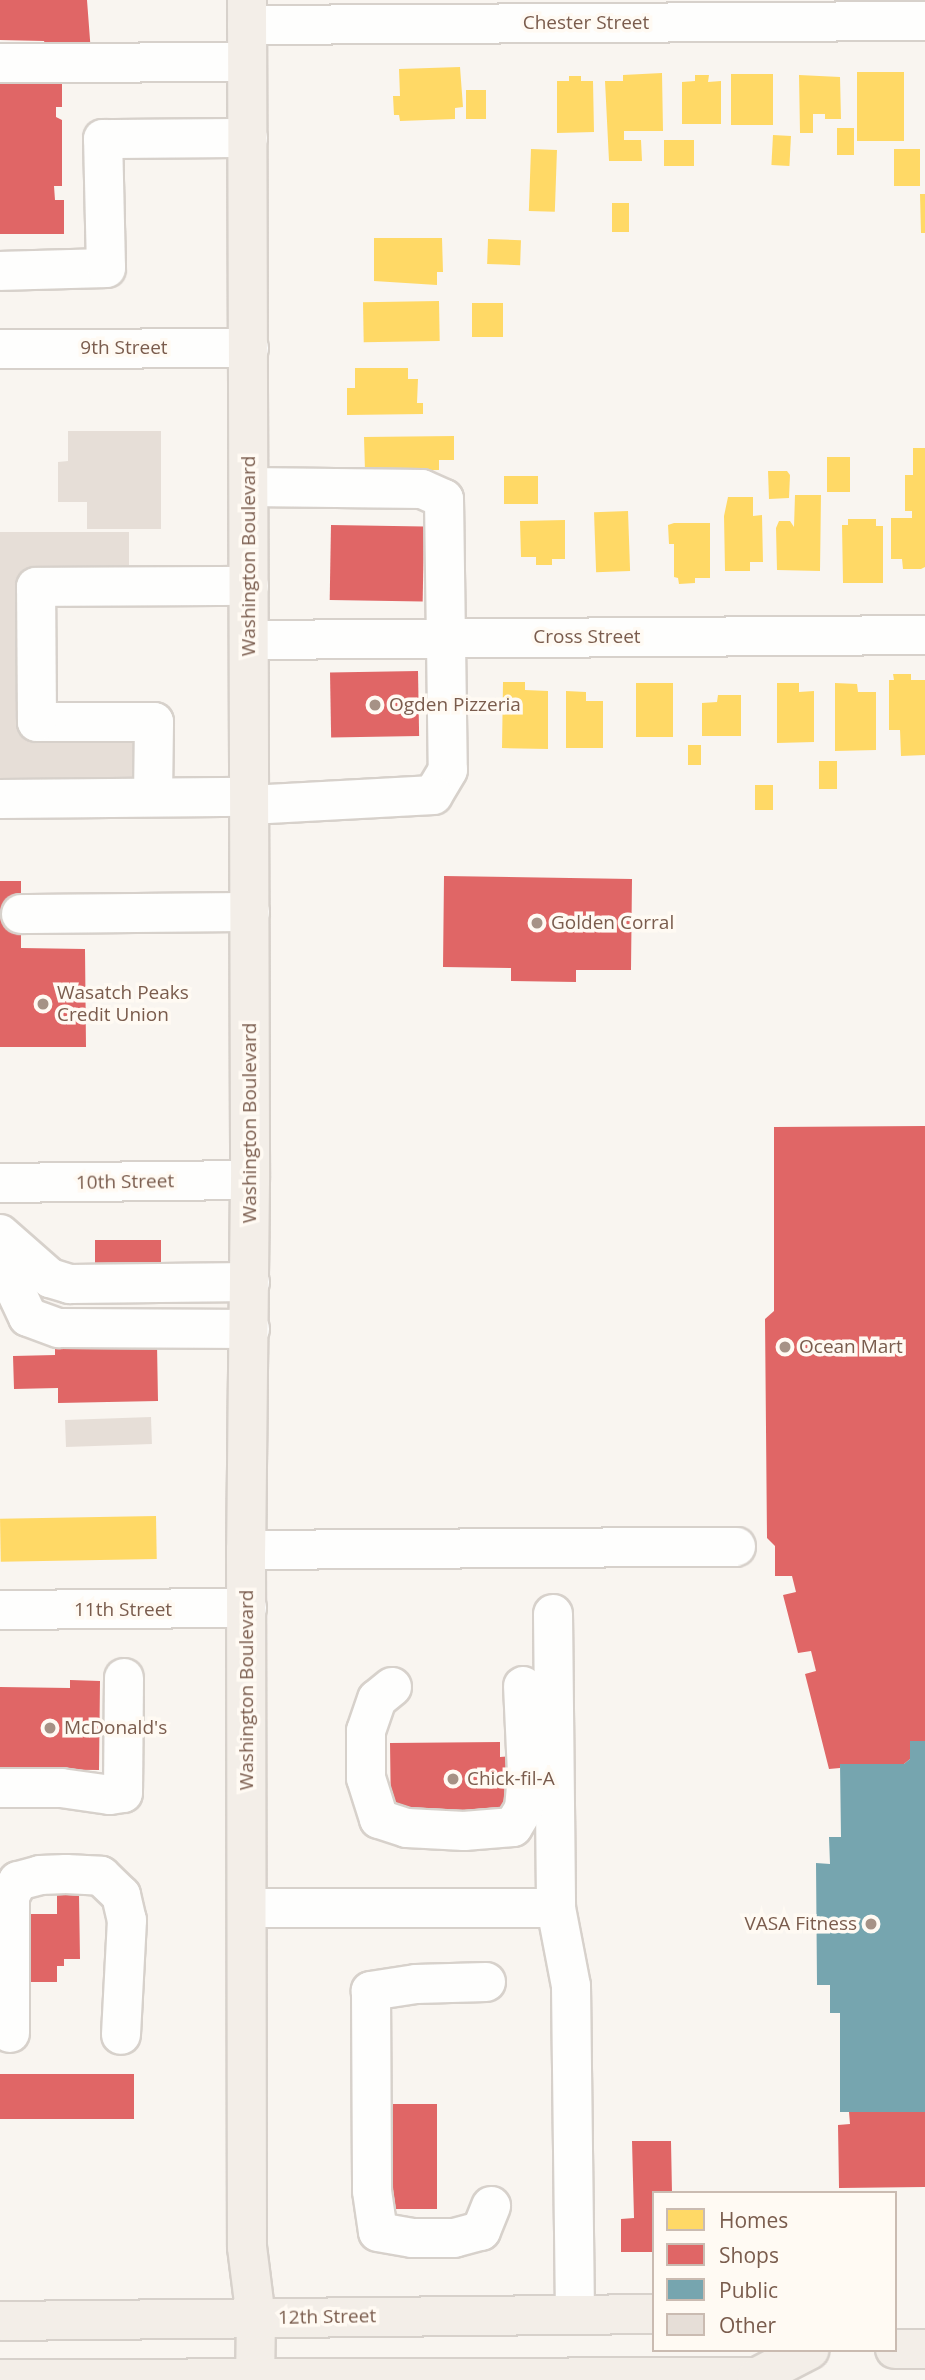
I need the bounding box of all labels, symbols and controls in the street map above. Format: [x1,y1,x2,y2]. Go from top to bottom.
street label: Chester Street [523,12,649,34]
street label: 9th Street [80,337,168,359]
street label: Washington Boulevard [238,456,260,656]
street label: Cross Street [533,626,641,648]
place label: Ogden Pizzeria [389,694,521,716]
marker: Ogden Pizzeria [367,697,383,713]
place label: Golden Corral [551,912,674,934]
marker: Golden Corral [529,915,545,931]
place label: Wasatch Peaks Credit Union [57,982,189,1026]
marker: Wasatch Peaks Credit Union [35,996,51,1012]
street label: Washington Boulevard [239,1023,261,1223]
street label: 10th Street [76,1170,174,1194]
place label: Ocean Mart [799,1336,903,1358]
marker: Ocean Mart [777,1339,793,1355]
street label: Washington Boulevard [236,1590,258,1790]
street label: 11th Street [74,1599,172,1621]
place label: McDonald's [64,1717,167,1739]
marker: McDonald's [42,1720,58,1736]
place label: Chick-fil-A [467,1768,555,1790]
marker: Chick-fil-A [445,1771,461,1787]
place label: VASA Fitness [744,1913,857,1935]
marker: VASA Fitness [863,1916,879,1932]
legend [652,2191,897,2352]
text: Homes [719,2206,788,2234]
text: Shops [719,2241,779,2269]
text: Public [719,2276,778,2304]
street label: 12th Street [278,2305,376,2329]
text: Other [719,2311,776,2339]

